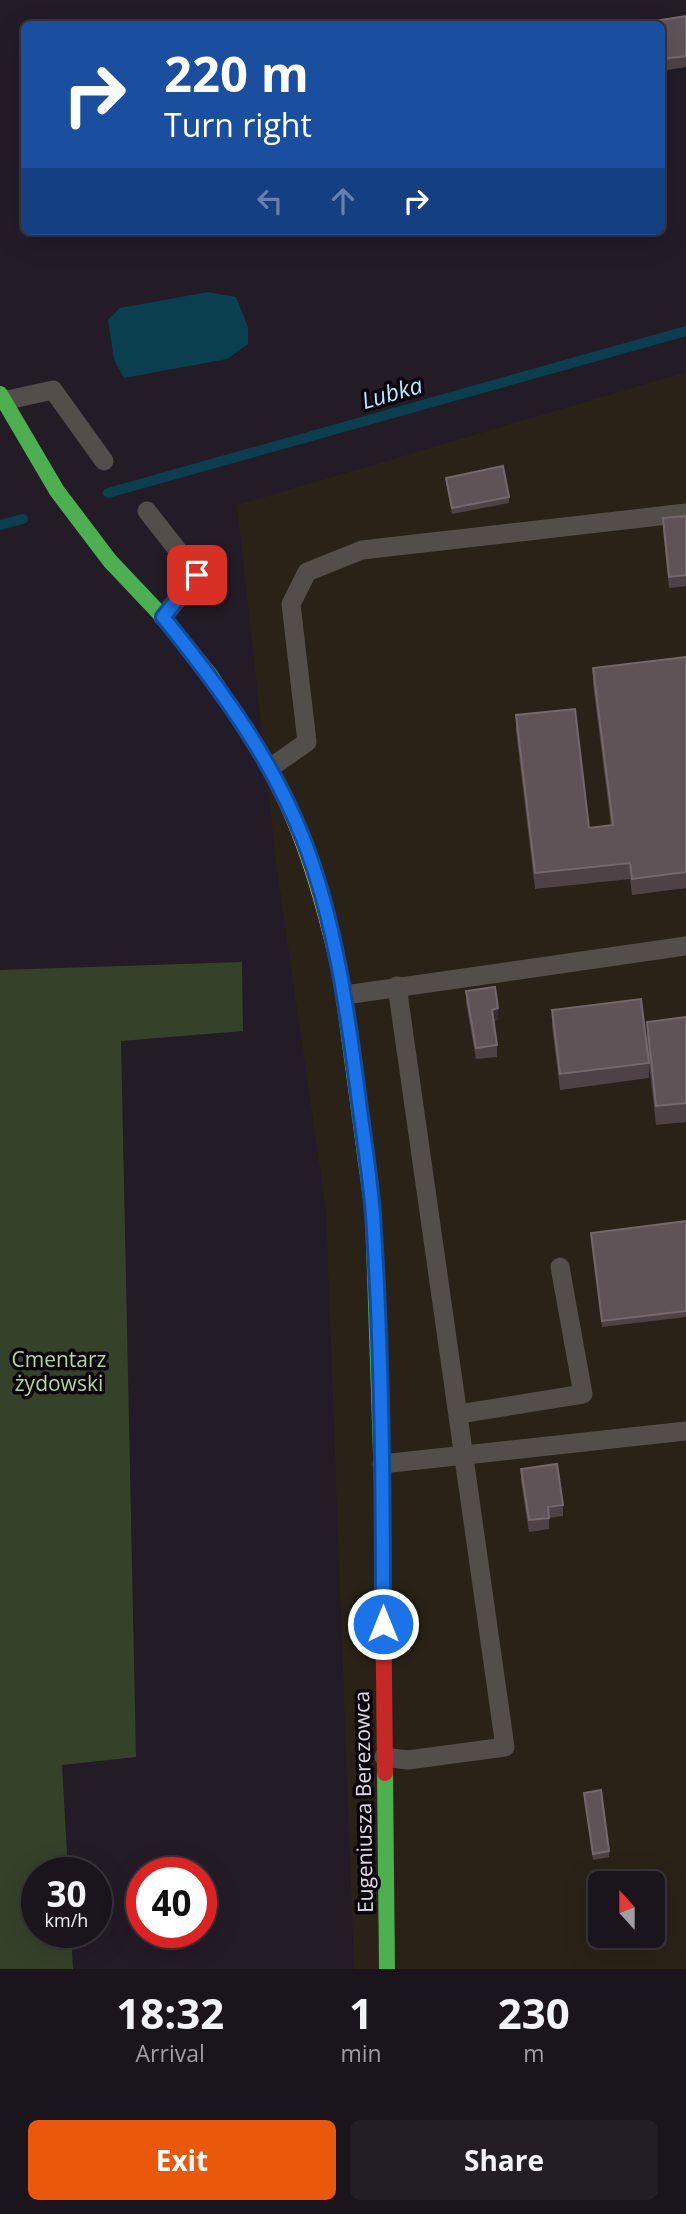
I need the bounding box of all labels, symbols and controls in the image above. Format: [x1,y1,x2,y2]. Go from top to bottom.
text: 220 m [164,40,309,106]
icon: right [49,49,140,140]
text: Turn right [164,103,312,146]
icon: left [251,182,289,220]
icon: ahead [324,182,362,220]
icon: right [397,182,435,220]
water label: Lubka [358,368,426,416]
pin [167,545,227,605]
icon: arrive [178,556,216,594]
park label: Cmentarz żydowski [12,1345,107,1397]
position arrow [346,1587,420,1661]
street label: Eugeniusza Berezowca [347,1691,379,1913]
speed limit sign: 40 [126,1857,217,1948]
text: 30 [46,1870,87,1917]
north arrow [588,1871,665,1948]
map controls [588,1871,665,1948]
text: km/h [45,1908,88,1932]
text: 18:32 [116,1984,224,2041]
text: 1 [349,1984,373,2041]
text: 230 [498,1984,570,2041]
text: Arrival [136,2037,205,2069]
text: min [340,2037,382,2069]
text: m [523,2037,544,2069]
button: Exit [28,2120,336,2200]
button: Share [350,2120,658,2200]

